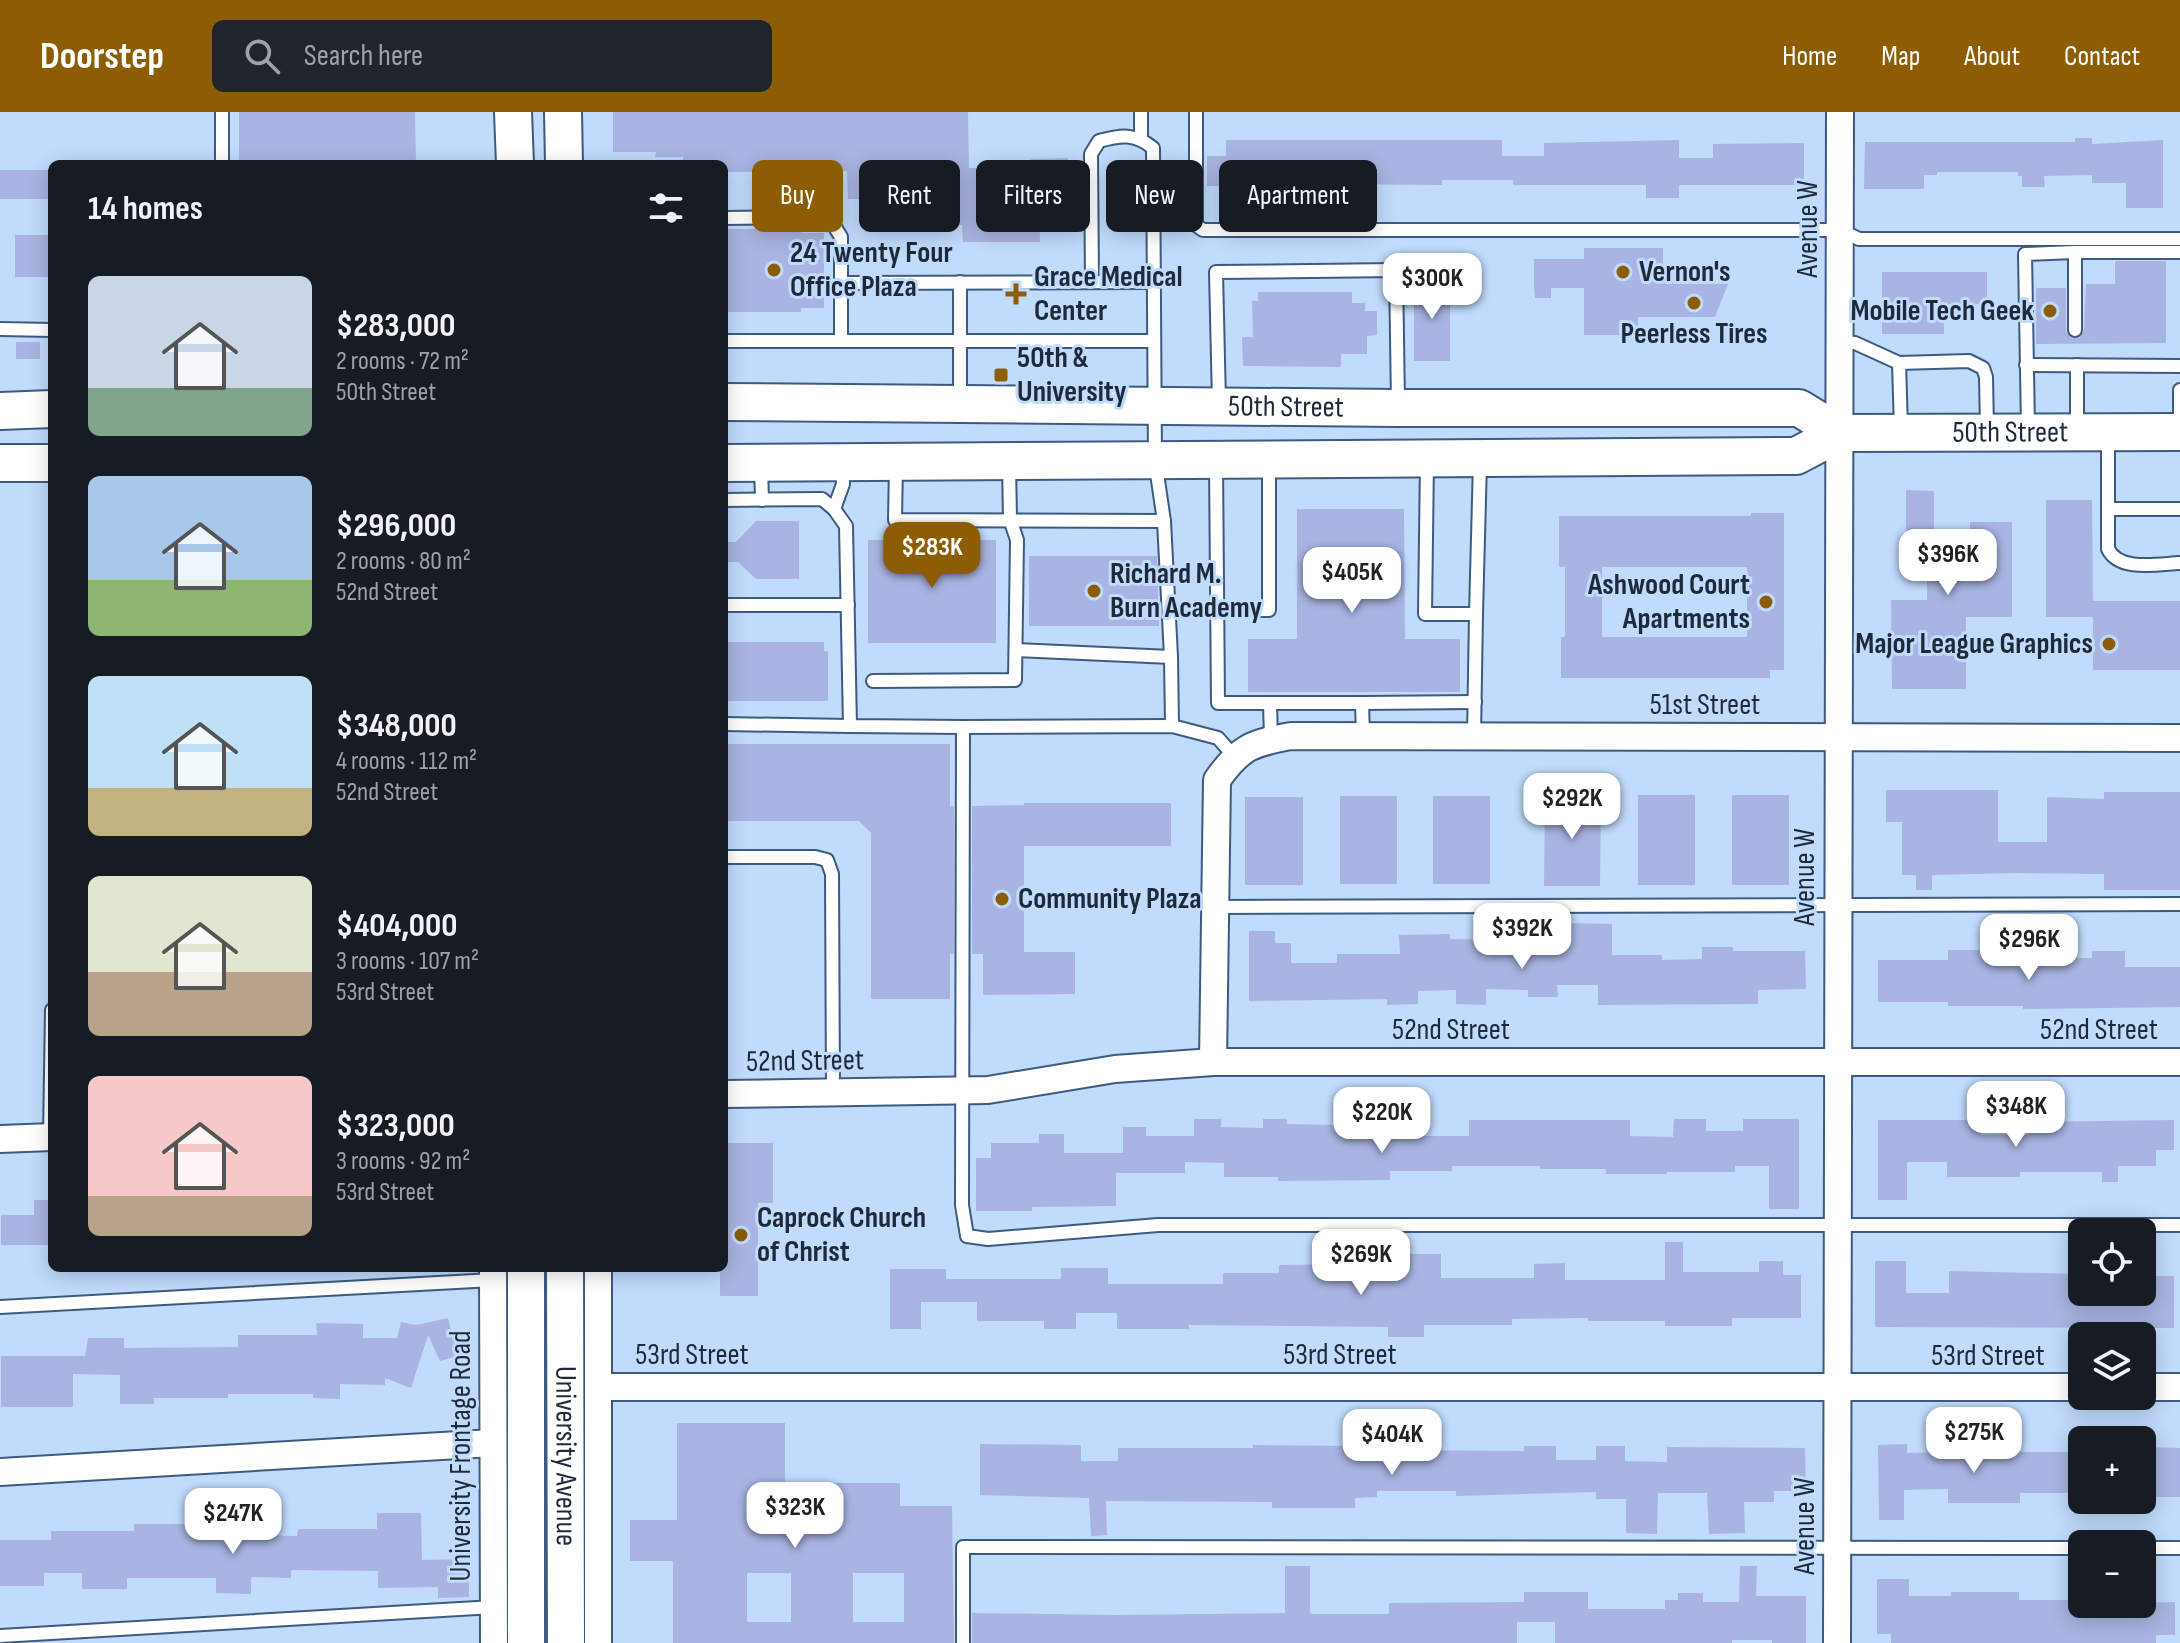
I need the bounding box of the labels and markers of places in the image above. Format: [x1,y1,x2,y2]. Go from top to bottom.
place label: 24 Twenty Four Office Plaza [790,235,953,305]
pin: $300K [1376,253,1488,321]
place label: Vernon's [1639,254,1731,290]
place label: Grace Medical Center [1034,259,1183,329]
marker: 24 Twenty Four Office Plaza [765,261,783,279]
marker: Vernon's [1614,263,1632,281]
marker: Grace Medical Center [1005,283,1027,305]
place label: Mobile Tech Geek [1850,293,2034,329]
marker: Peerless Tires [1685,294,1703,312]
marker: Mobile Tech Geek [2041,302,2059,320]
place label: Peerless Tires [1620,316,1768,352]
place label: 50th & University [1017,340,1127,410]
marker: 50th & University [992,366,1010,384]
pin: $283K [876,522,988,590]
pin: $396K [1892,529,2004,597]
pin: $405K [1296,547,1408,615]
place label: Richard M. Burn Academy [1110,556,1263,626]
place label: Ashwood Court Apartments [1587,567,1750,637]
marker: Richard M. Burn Academy [1085,582,1103,600]
marker: Ashwood Court Apartments [1757,593,1775,611]
place label: Major League Graphics [1855,626,2093,662]
marker: Major League Graphics [2100,635,2118,653]
pin: $292K [1516,773,1628,841]
place label: Community Plaza [1018,881,1202,917]
marker: Community Plaza [993,890,1011,908]
pin: $392K [1466,903,1578,971]
pin: $296K [1973,914,2085,982]
pin: $348K [1960,1081,2072,1149]
pin: $220K [1326,1087,1438,1155]
place label: Caprock Church of Christ [757,1200,926,1270]
marker: Caprock Church of Christ [732,1226,750,1244]
pin: $269K [1305,1229,1417,1297]
pin: $275K [1918,1407,2030,1475]
pin: $404K [1336,1409,1448,1477]
pin: $323K [739,1482,851,1550]
pin: $247K [177,1488,289,1556]

